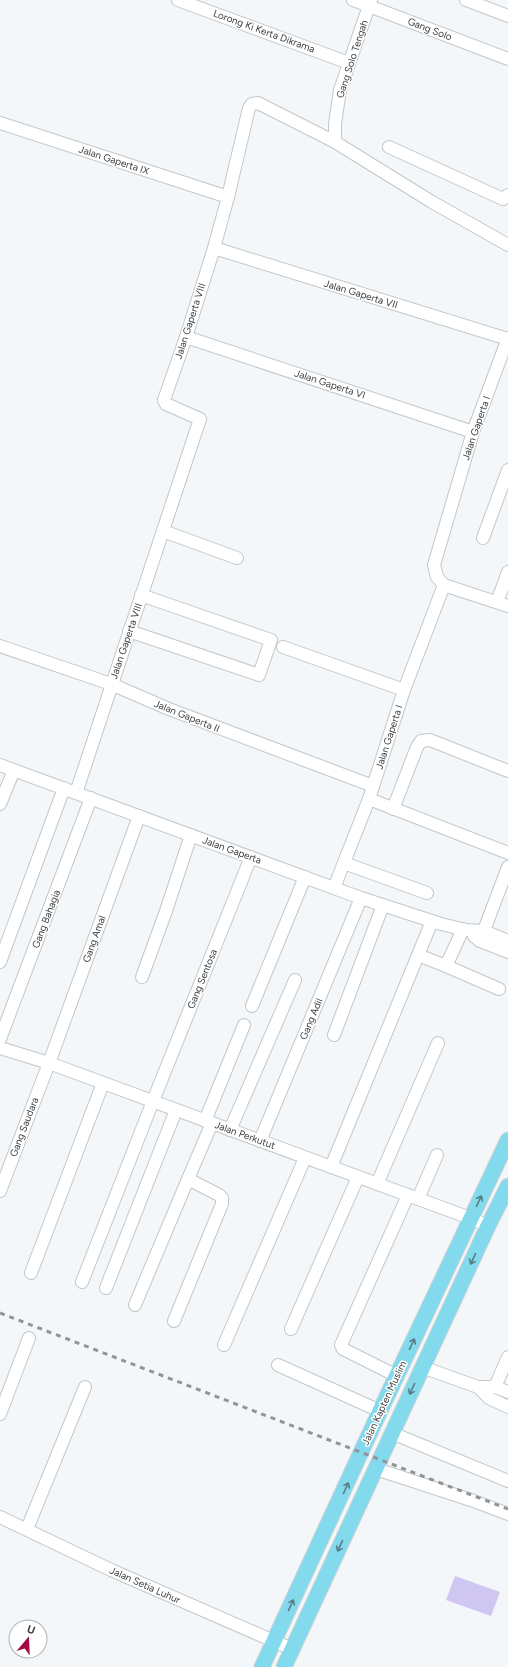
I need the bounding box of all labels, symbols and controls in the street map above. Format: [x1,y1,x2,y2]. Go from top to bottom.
street label: Lorong Ki Kerta Dikrama [211,7,317,55]
street label: Gang Solo [406,15,454,43]
street label: Gang Solo Tengah [333,18,371,100]
street label: Jalan Gaperta IX [77,143,152,178]
street label: Jalan Gaperta VII [322,277,400,311]
street label: Jalan Gaperta VIII [172,281,208,361]
street label: Jalan Gaperta VI [293,366,367,402]
street label: Jalan Gaperta I [459,394,493,462]
street label: Jalan Gaperta VIII [107,601,145,681]
street label: Jalan Gaperta II [152,697,222,735]
street label: Jalan Gaperta I [372,703,406,771]
street label: Jalan Gaperta [201,833,263,867]
street label: Gang Bahagia [29,888,63,950]
street label: Gang Amal [79,914,109,964]
street label: Gang Sentosa [184,947,220,1011]
street label: Gang Adil [296,996,326,1042]
street label: Gang Saudara [7,1095,41,1159]
street label: Jalan Perkutut [213,1118,277,1152]
one-way arrow [475,1195,483,1207]
one-way arrow [469,1252,476,1264]
one-way arrow [409,1338,416,1350]
street label: Jalan Kapten Muslim [359,1359,409,1447]
one-way arrow [408,1383,415,1395]
one-way arrow [343,1482,350,1494]
one-way arrow [336,1539,343,1551]
street label: Jalan Setia Luhur [108,1564,183,1607]
one-way arrow [288,1600,295,1612]
north arrow [8,1619,48,1659]
text: U [25,1623,37,1638]

